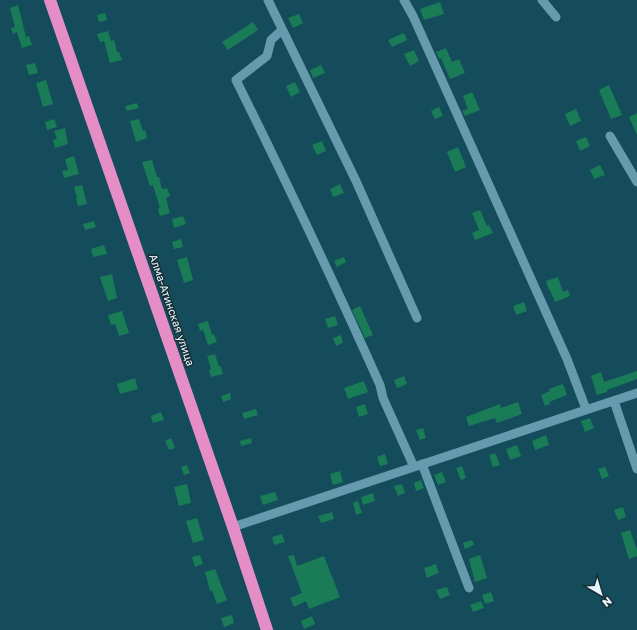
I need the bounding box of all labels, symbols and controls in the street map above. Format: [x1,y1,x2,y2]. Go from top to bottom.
street label: Алма-Атинская улица [147,252,198,368]
north arrow [581,574,621,614]
text: N [600,595,615,610]

